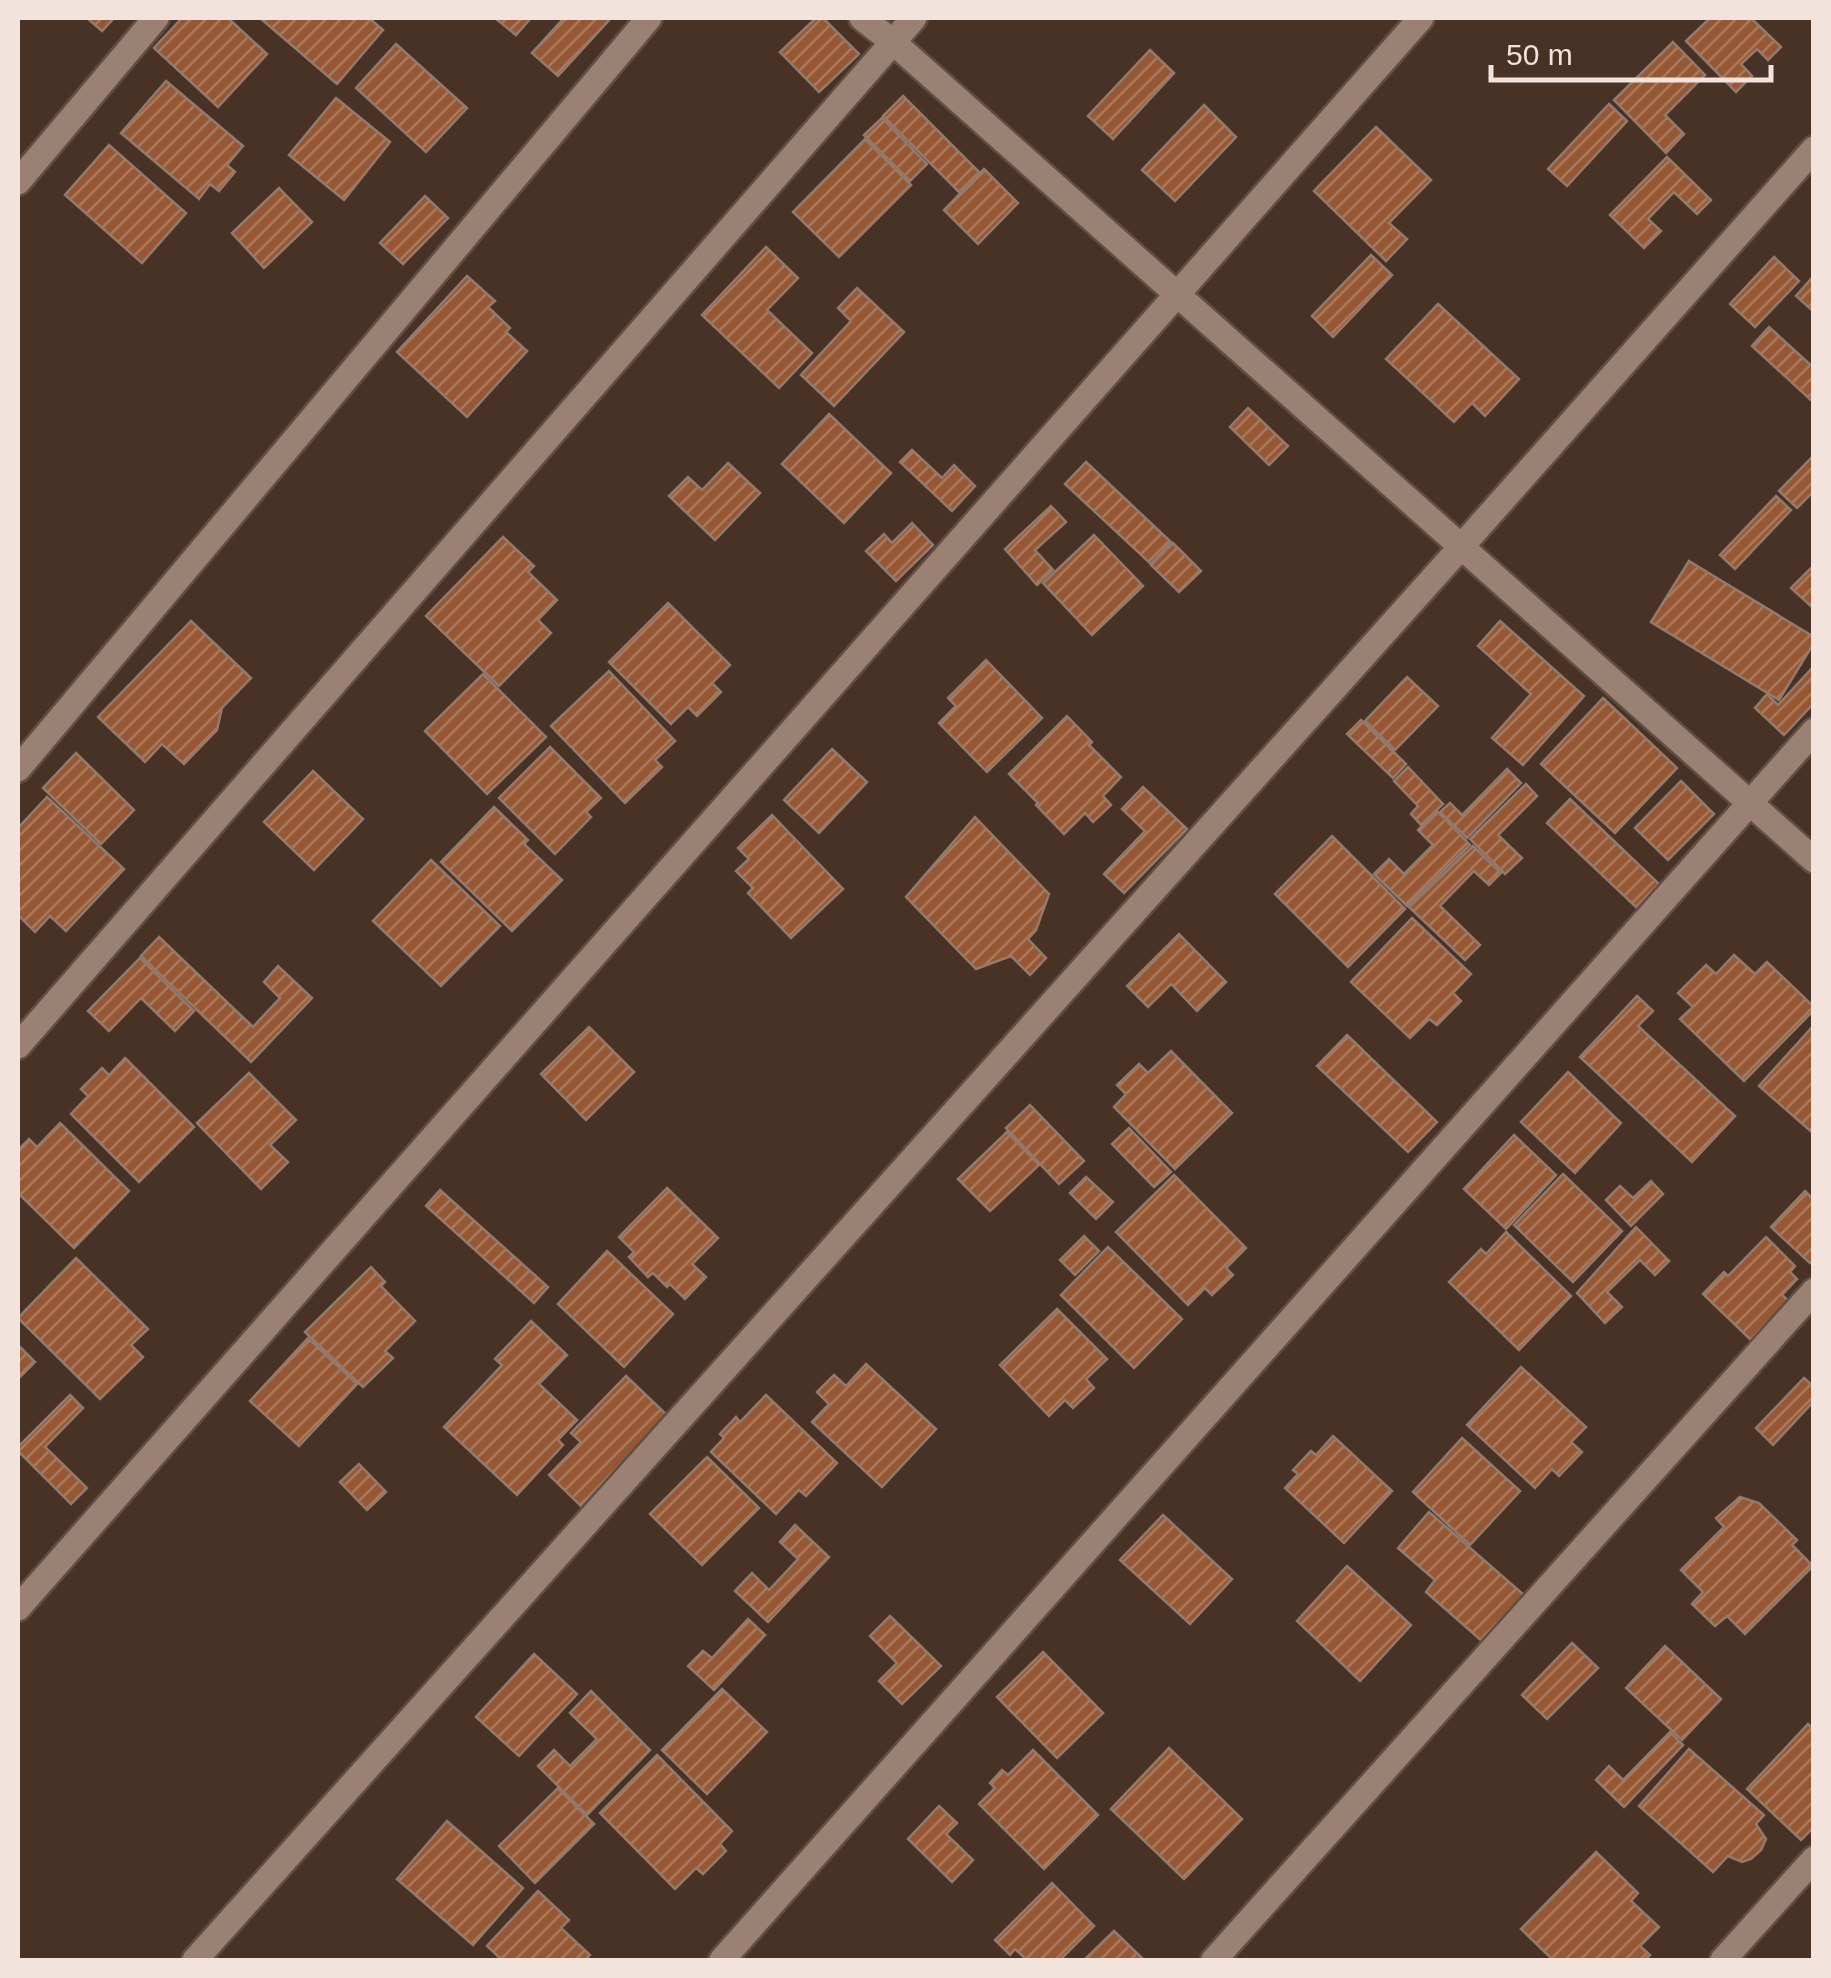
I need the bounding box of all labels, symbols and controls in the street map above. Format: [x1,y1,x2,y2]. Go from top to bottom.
scale bar [1491,20,1771,82]
text: 50 m [1506,38,1573,71]

